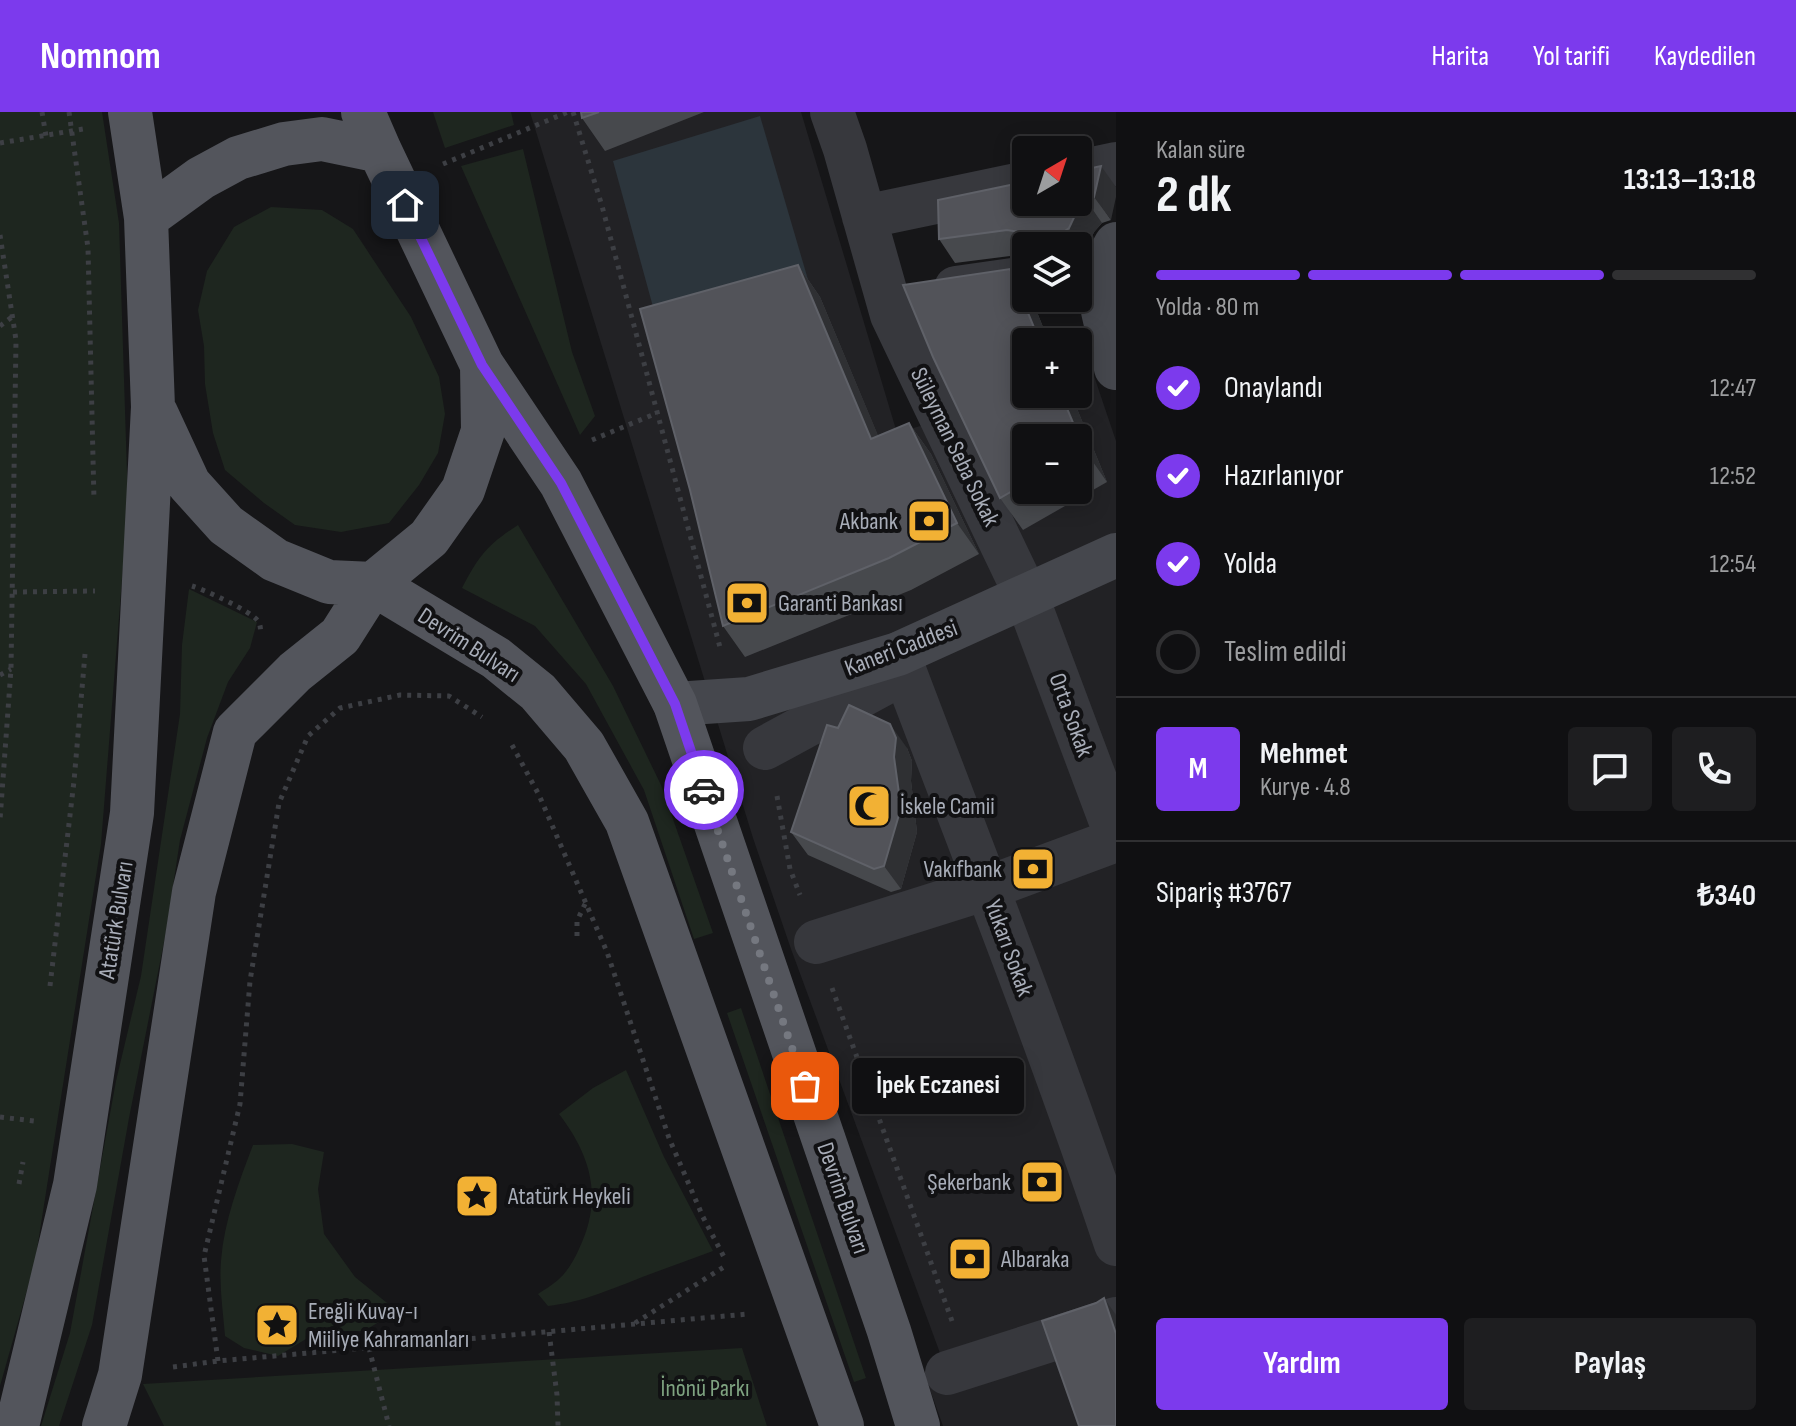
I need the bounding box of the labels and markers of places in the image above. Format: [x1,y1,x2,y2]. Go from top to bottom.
pin [371,171,439,239]
bank icon: Akbank [905,497,953,545]
place label: Akbank [839,507,898,536]
bank icon: Garanti Bankası [723,579,771,627]
place label: Garanti Bankası [778,589,903,618]
mosque icon: İskele Camii [845,782,893,830]
place label: İskele Camii [900,792,995,821]
bank icon: Vakıfbank [1009,845,1057,893]
place label: Vakıfbank [924,855,1002,884]
pin [771,1052,839,1120]
callout: İpek Eczanesi [853,1058,1025,1114]
bank icon: Şekerbank [1018,1158,1066,1206]
place label: Şekerbank [927,1168,1011,1197]
place icon: Atatürk Heykeli [453,1172,501,1220]
place label: Atatürk Heykeli [507,1182,631,1211]
bank icon: Albaraka [946,1235,994,1283]
place label: Albaraka [1000,1245,1069,1274]
place label: Ereğli Kuvay-ı Miiliye Kahramanları [308,1297,469,1354]
place icon: Ereğli Kuvay-ı Miiliye Kahramanları [253,1301,301,1349]

